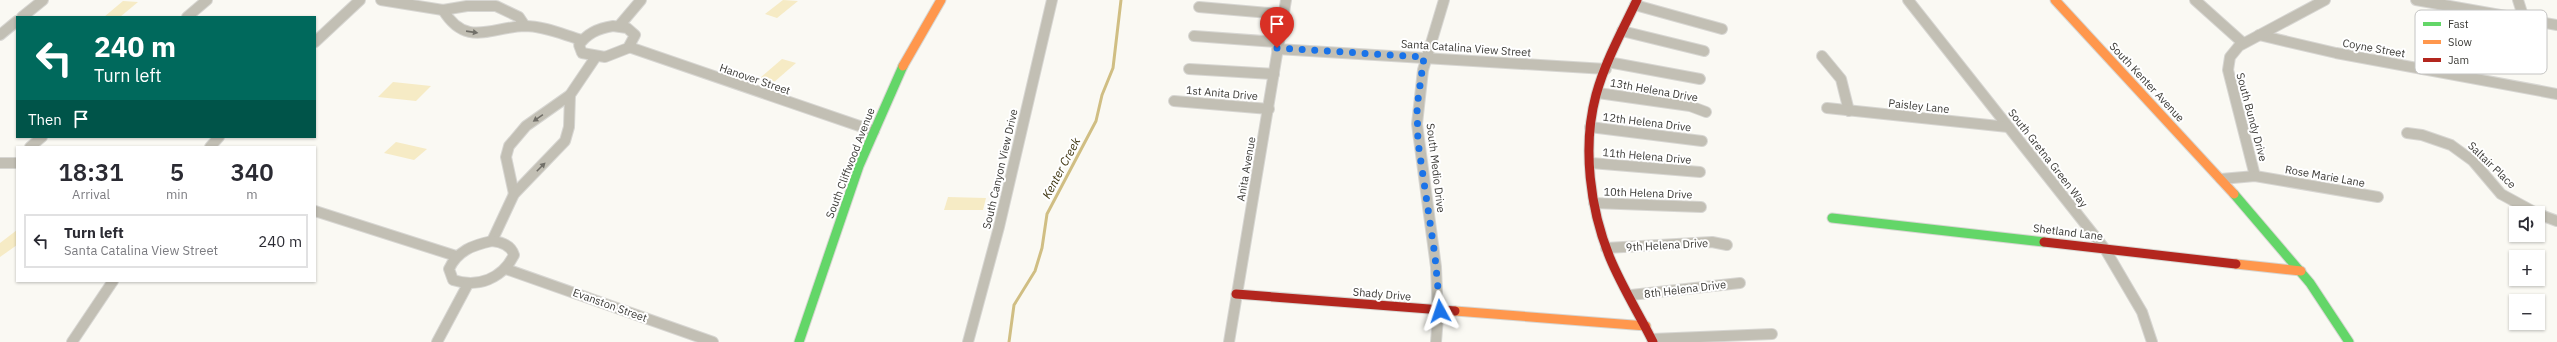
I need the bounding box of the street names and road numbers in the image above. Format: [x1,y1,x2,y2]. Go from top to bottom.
street label: Santa Catalina View Street [1400,36,1532,60]
street label: Coyne Street [2342,36,2407,60]
street label: South Kenter Avenue [2107,39,2187,125]
street label: Hanover Street [718,60,792,98]
street label: South Bundy Drive [2233,71,2271,163]
street label: 13th Helena Drive [1609,75,1699,105]
street label: 1st Anita Drive [1185,83,1259,103]
street label: Paisley Lane [1888,96,1950,116]
street label: South Cliffwood Avenue [822,106,878,220]
street label: South Gretna Green Way [2005,106,2091,211]
street label: South Canyon View Drive [979,108,1021,230]
street label: 12th Helena Drive [1602,110,1692,134]
street label: South Medio Drive [1424,123,1448,213]
street label: Anita Avenue [1233,136,1259,202]
street label: Saltair Place [2465,139,2519,191]
street label: 11th Helena Drive [1602,145,1692,167]
street label: Rose Marie Lane [2284,162,2366,190]
street label: 10th Helena Drive [1603,184,1693,202]
street label: Shetland Lane [2032,221,2104,243]
street label: 9th Helena Drive [1625,236,1709,254]
street label: 8th Helena Drive [1643,277,1727,301]
street label: Shady Drive [1352,284,1412,304]
street label: Evanston Street [571,285,649,325]

